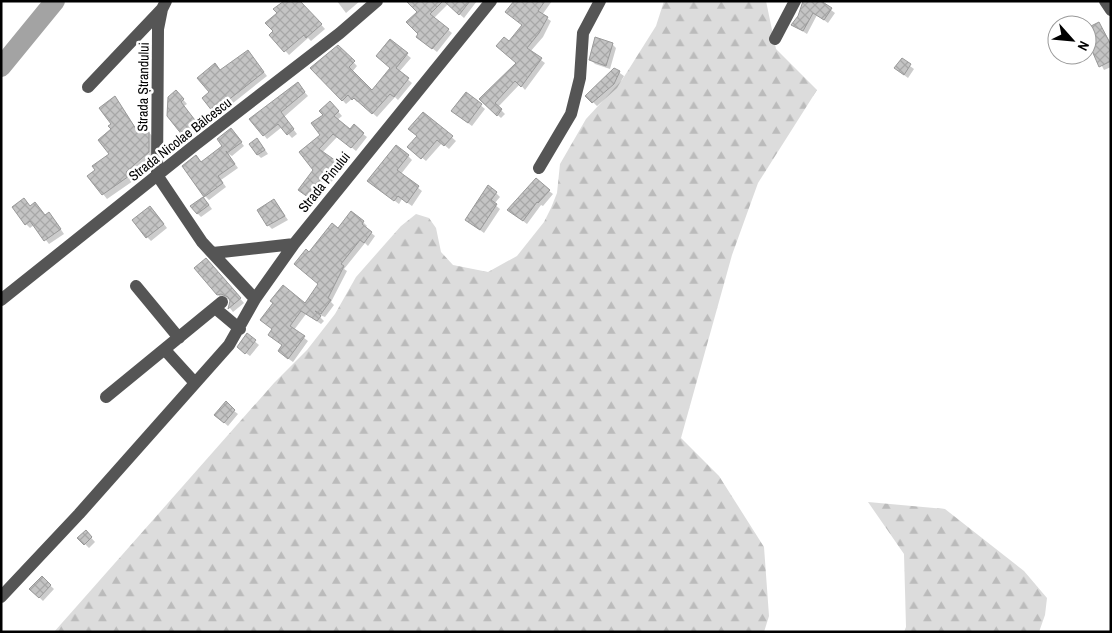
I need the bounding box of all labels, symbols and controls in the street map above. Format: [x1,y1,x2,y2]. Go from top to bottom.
north arrow [1047,15,1097,65]
text: N [1074,38,1093,54]
street label: Strada Ștrandului [133,42,153,132]
street label: Strada Nicolae Bălcescu [125,93,235,185]
street label: Strada Pinului [294,148,354,216]

